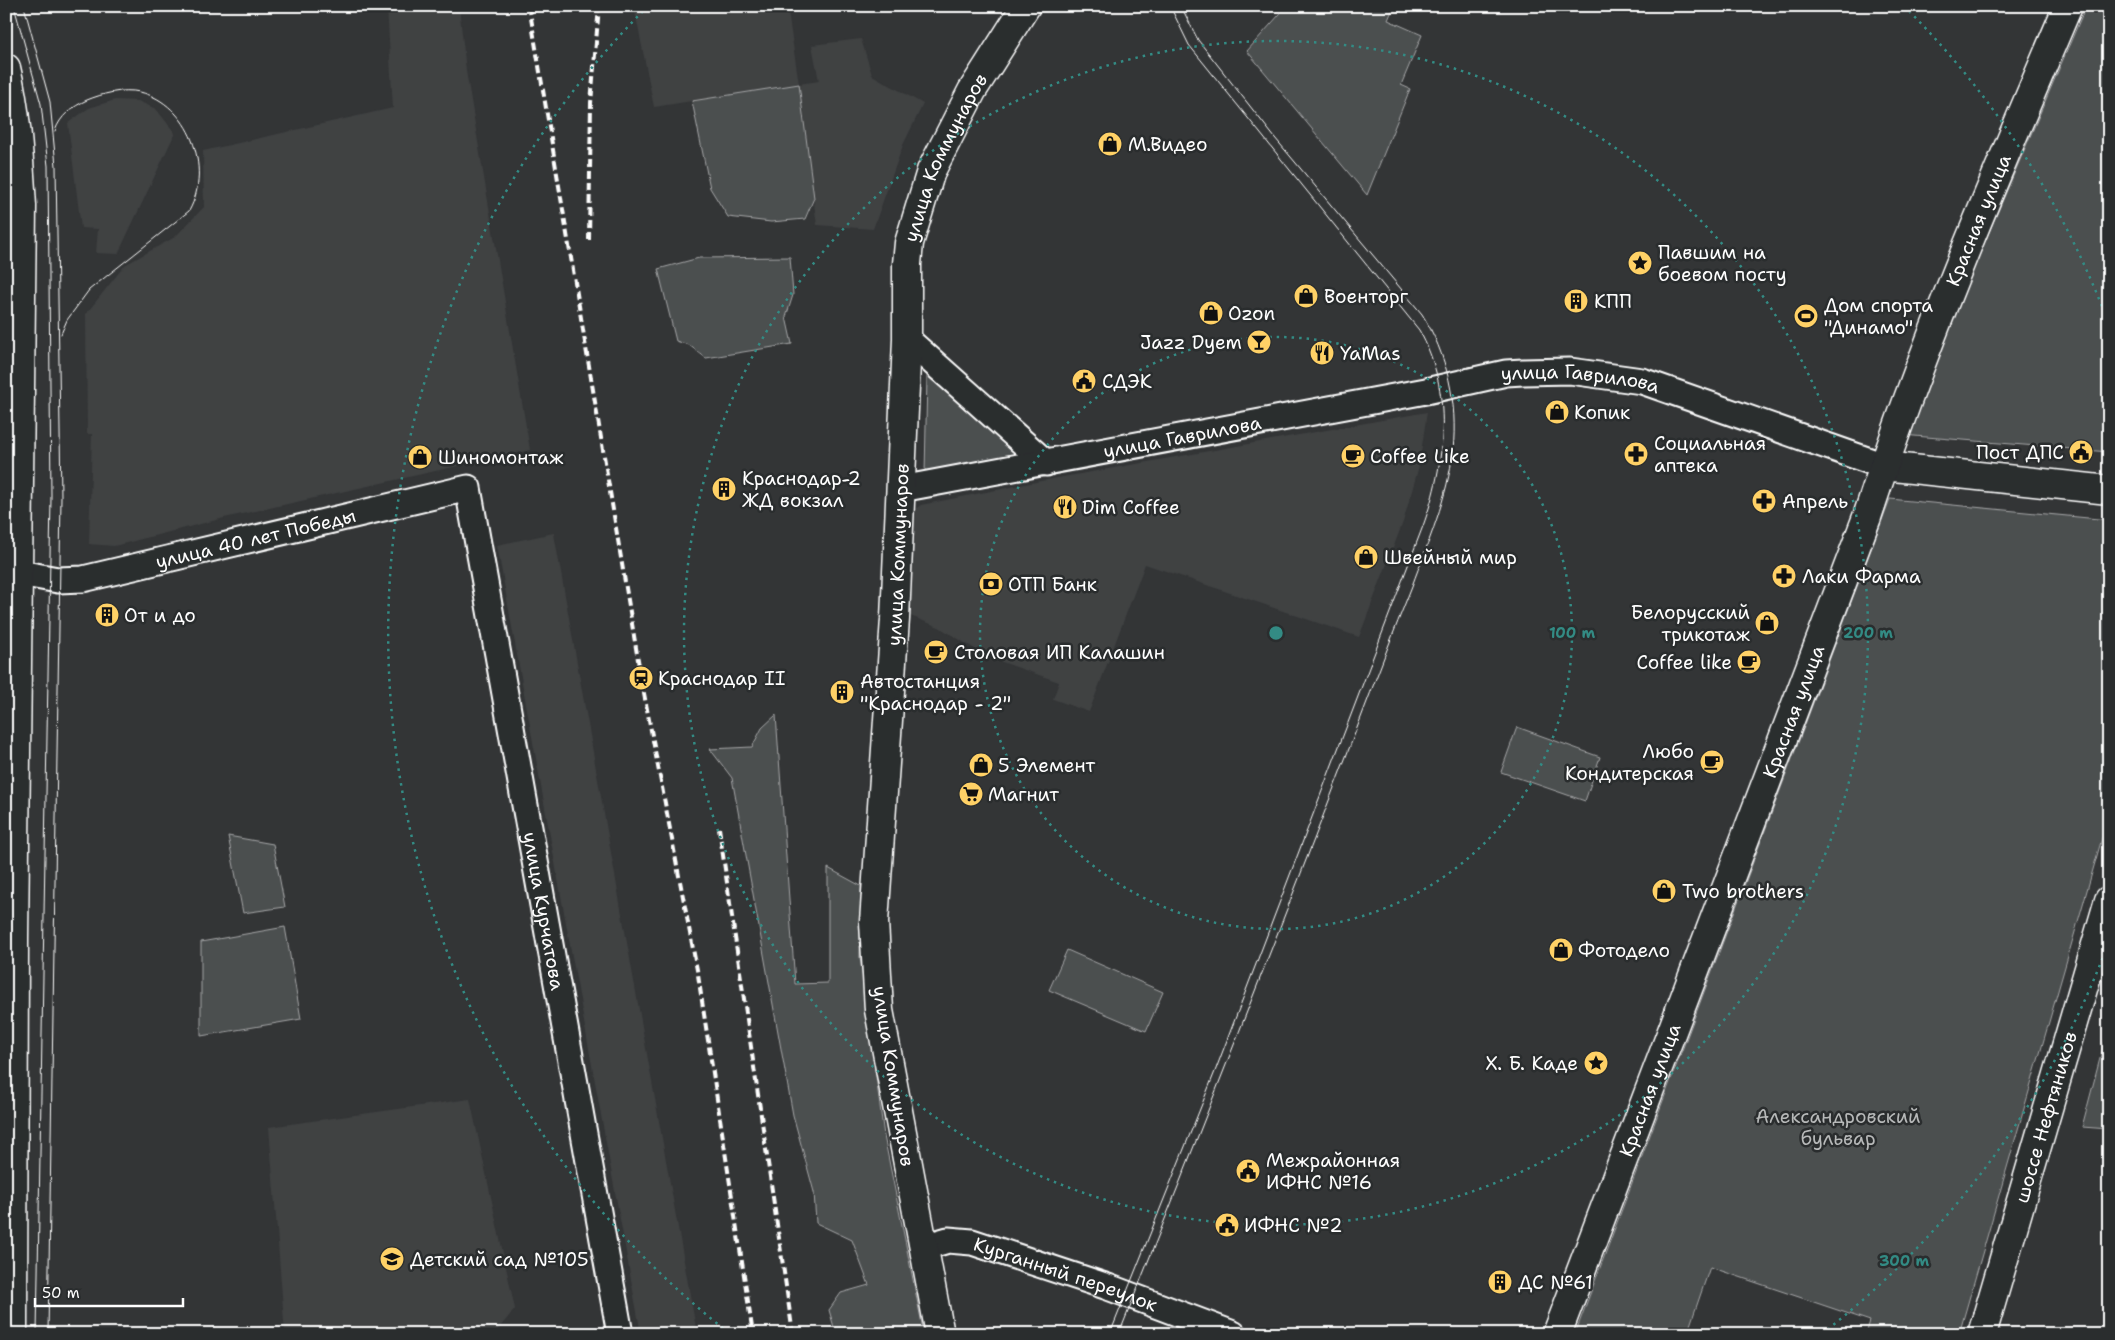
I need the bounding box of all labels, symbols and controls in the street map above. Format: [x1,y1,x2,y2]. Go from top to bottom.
street label: улица Коммунаров [898,68,993,245]
shop icon: М.Видео [1097,131,1123,157]
place label: М.Видео [1128,132,1208,157]
street label: Красная улица [1940,150,2017,290]
place label: Павшим на боевом посту [1658,240,1787,287]
place icon: Павшим на боевом посту [1627,250,1653,276]
shop icon: Военторг [1293,283,1319,309]
place label: Военторг [1324,284,1409,309]
building icon: КПП [1563,288,1589,314]
place label: КПП [1594,289,1632,314]
place label: Дом спорта "Динамо" [1824,293,1933,340]
shop icon: Ozon [1198,300,1224,326]
place label: Ozon [1228,301,1275,326]
sports icon: Дом спорта "Динамо" [1793,303,1819,329]
bar icon: Jazz Dyem [1246,329,1272,355]
place label: Jazz Dyem [1140,330,1242,355]
restaurant icon: YaMas [1309,340,1335,366]
place label: YaMas [1340,341,1401,366]
street label: улица Гаврилова [1500,359,1663,399]
public building icon: СДЭК [1071,368,1097,394]
place label: СДЭК [1102,369,1152,394]
shop icon: Копик [1544,399,1570,425]
place label: Копик [1574,400,1630,425]
street label: улица Гаврилова [1101,410,1263,464]
place label: Социальная аптека [1654,431,1766,478]
public building icon: Пост ДПС [2068,439,2094,465]
place label: Пост ДПС [1976,440,2064,465]
pharmacy icon: Социальная аптека [1623,441,1649,467]
cafe icon: Coffee Like [1340,443,1366,469]
shop icon: Шиномонтаж [407,444,433,470]
place label: Coffee Like [1370,444,1470,469]
place label: Шиномонтаж [438,445,564,470]
street label: улица Коммунаров [881,463,915,647]
place label: Краснодар-2 ЖД вокзал [742,466,861,513]
building icon: Краснодар-2 ЖД вокзал [711,476,737,502]
pharmacy icon: Апрель [1751,488,1777,514]
place label: Апрель [1782,489,1848,514]
restaurant icon: Dim Coffee [1052,494,1078,520]
place label: Dim Coffee [1082,495,1180,520]
street label: улица 40 лет Победы [153,503,358,574]
shop icon: Швейный мир [1353,544,1379,570]
place label: Швейный мир [1384,545,1517,570]
pharmacy icon: Лаки Фарма [1771,563,1797,589]
place label: Лаки Фарма [1802,564,1921,589]
bank icon: ОТП Банк [978,571,1004,597]
place label: ОТП Банк [1008,572,1097,597]
place label: Белорусский трикотаж [1631,600,1750,647]
building icon: От и до [94,602,120,628]
place label: От и до [124,603,196,628]
shop icon: Белорусский трикотаж [1754,610,1780,636]
text: 100 m [1549,623,1595,643]
text: 200 m [1843,623,1893,643]
centre of rings [1267,624,1285,642]
cafe icon: Столовая ИП Калашин [923,639,949,665]
place label: Столовая ИП Калашин [954,640,1165,665]
street label: Красная улица [1757,641,1830,782]
cafe icon: Coffee like [1736,649,1762,675]
place label: Coffee like [1637,650,1732,675]
station icon: Краснодар II [628,665,654,691]
place label: Краснодар II [658,666,785,691]
place label: Автостанция "Краснодар - 2" [860,669,1011,716]
building icon: Автостанция "Краснодар - 2" [829,679,855,705]
place label: Любо Кондитерская [1565,739,1694,786]
cafe icon: Любо Кондитерская [1699,749,1725,775]
shop icon: 5 Элемент [968,752,994,778]
place label: 5 Элемент [998,753,1096,778]
supermarket icon: Магнит [958,781,984,807]
place label: Магнит [988,782,1059,807]
street label: улица Курчатова [517,830,570,992]
shop icon: Two brothers [1651,878,1677,904]
place label: Two brothers [1682,879,1804,904]
shop icon: Фотодело [1548,937,1574,963]
place label: Фотодело [1578,938,1670,963]
street label: улица Коммунаров [867,984,920,1168]
street label: Красная улица [1613,1020,1687,1160]
street label: шоссе Нефтяников [2009,1029,2083,1206]
place icon: Х. Б. Каде [1583,1050,1609,1076]
place label: Х. Б. Каде [1485,1051,1578,1076]
park label: Александровский бульвар [1756,1104,1920,1151]
place label: Межрайонная ИФНС №16 [1266,1148,1400,1195]
public building icon: Межрайонная ИФНС №16 [1235,1158,1261,1184]
public building icon: ИФНС №2 [1214,1212,1240,1238]
place label: ИФНС №2 [1244,1213,1343,1238]
street label: Курганный переулок [970,1231,1161,1318]
school or university icon: Детский сад №105 [379,1246,405,1272]
place label: Детский сад №105 [410,1247,589,1272]
text: 300 m [1879,1251,1929,1271]
building icon: ДС №61 [1487,1269,1513,1295]
place label: ДС №61 [1518,1270,1593,1295]
scale bar [35,1275,182,1307]
text: 50 m [42,1283,80,1303]

